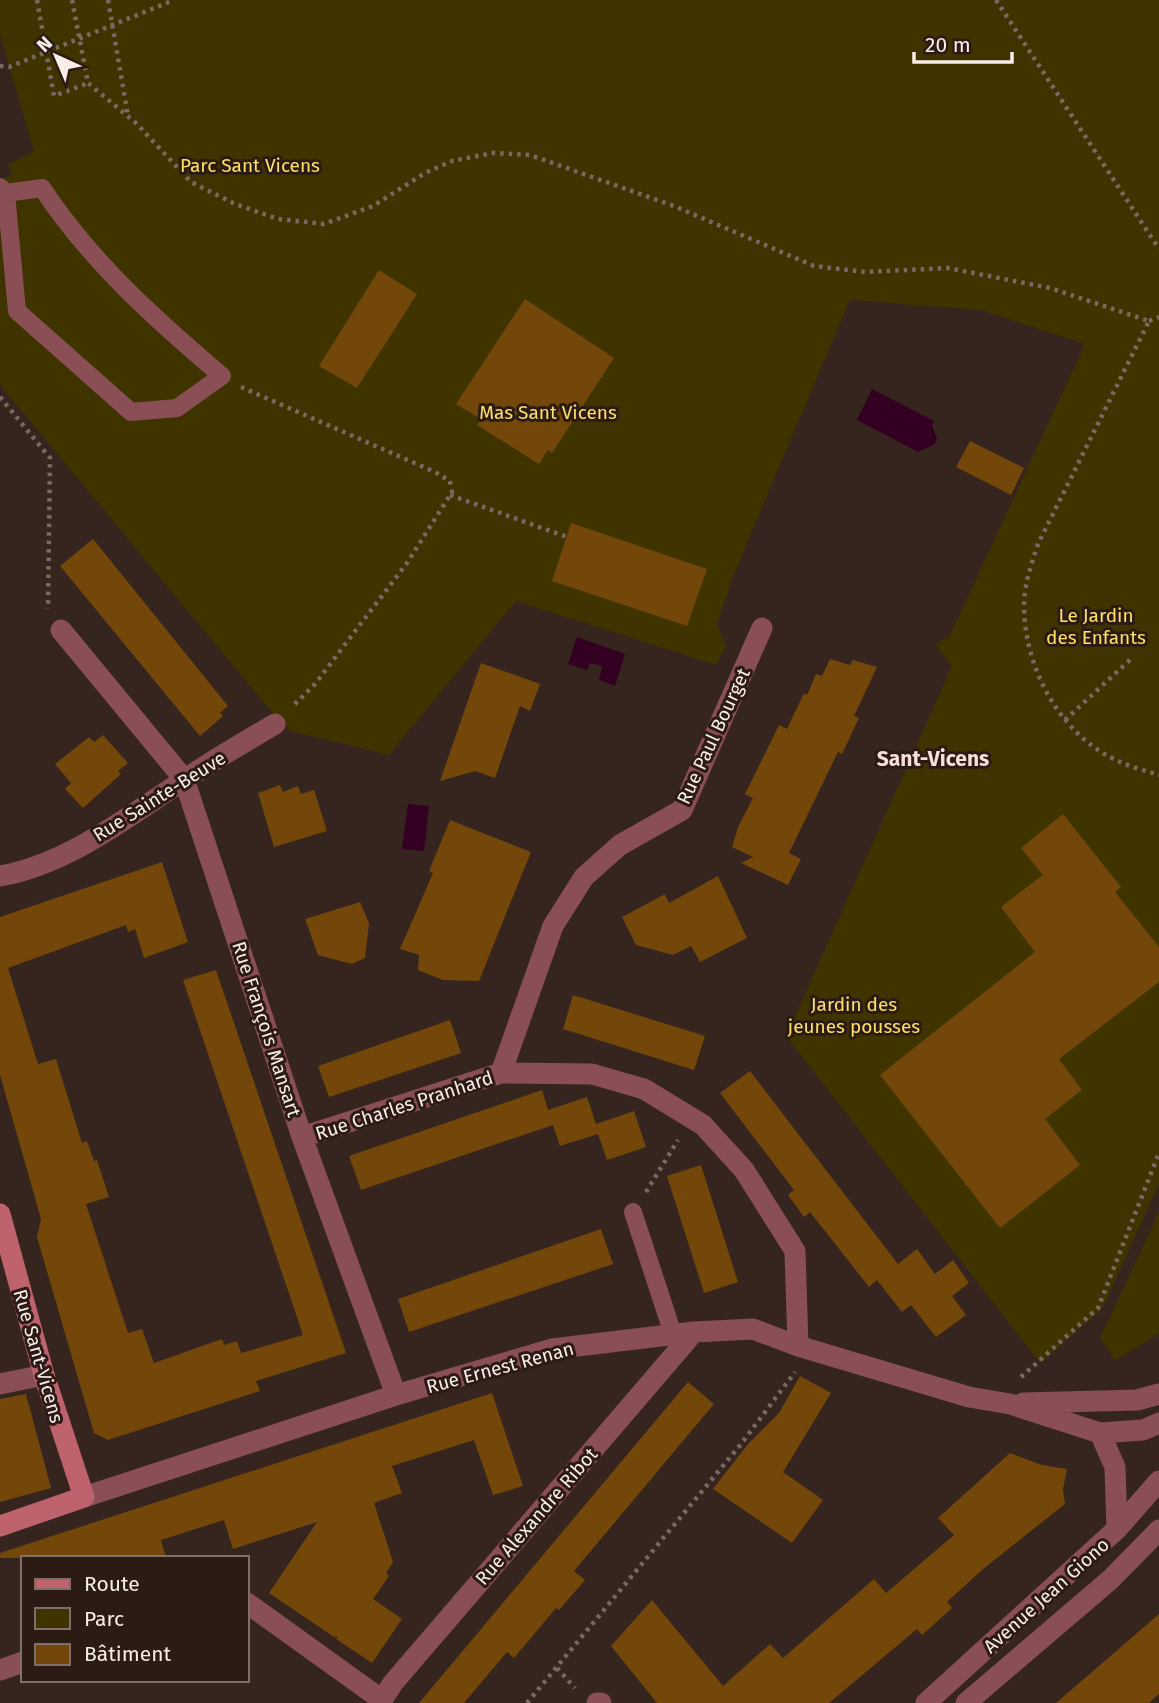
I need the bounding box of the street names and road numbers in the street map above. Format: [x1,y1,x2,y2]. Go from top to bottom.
street label: Rue Paul Bourget [672,664,755,808]
street label: Rue Sainte-Beuve [89,746,230,847]
street label: Rue François Mansart [227,938,306,1120]
street label: Rue Charles Pranhard [312,1066,496,1145]
street label: Rue Sant-Vicens [8,1287,69,1426]
street label: Rue Ernest Renan [424,1337,576,1398]
street label: Rue Alexandre Ribot [470,1443,602,1590]
street label: Avenue Jean Giono [979,1533,1114,1658]

